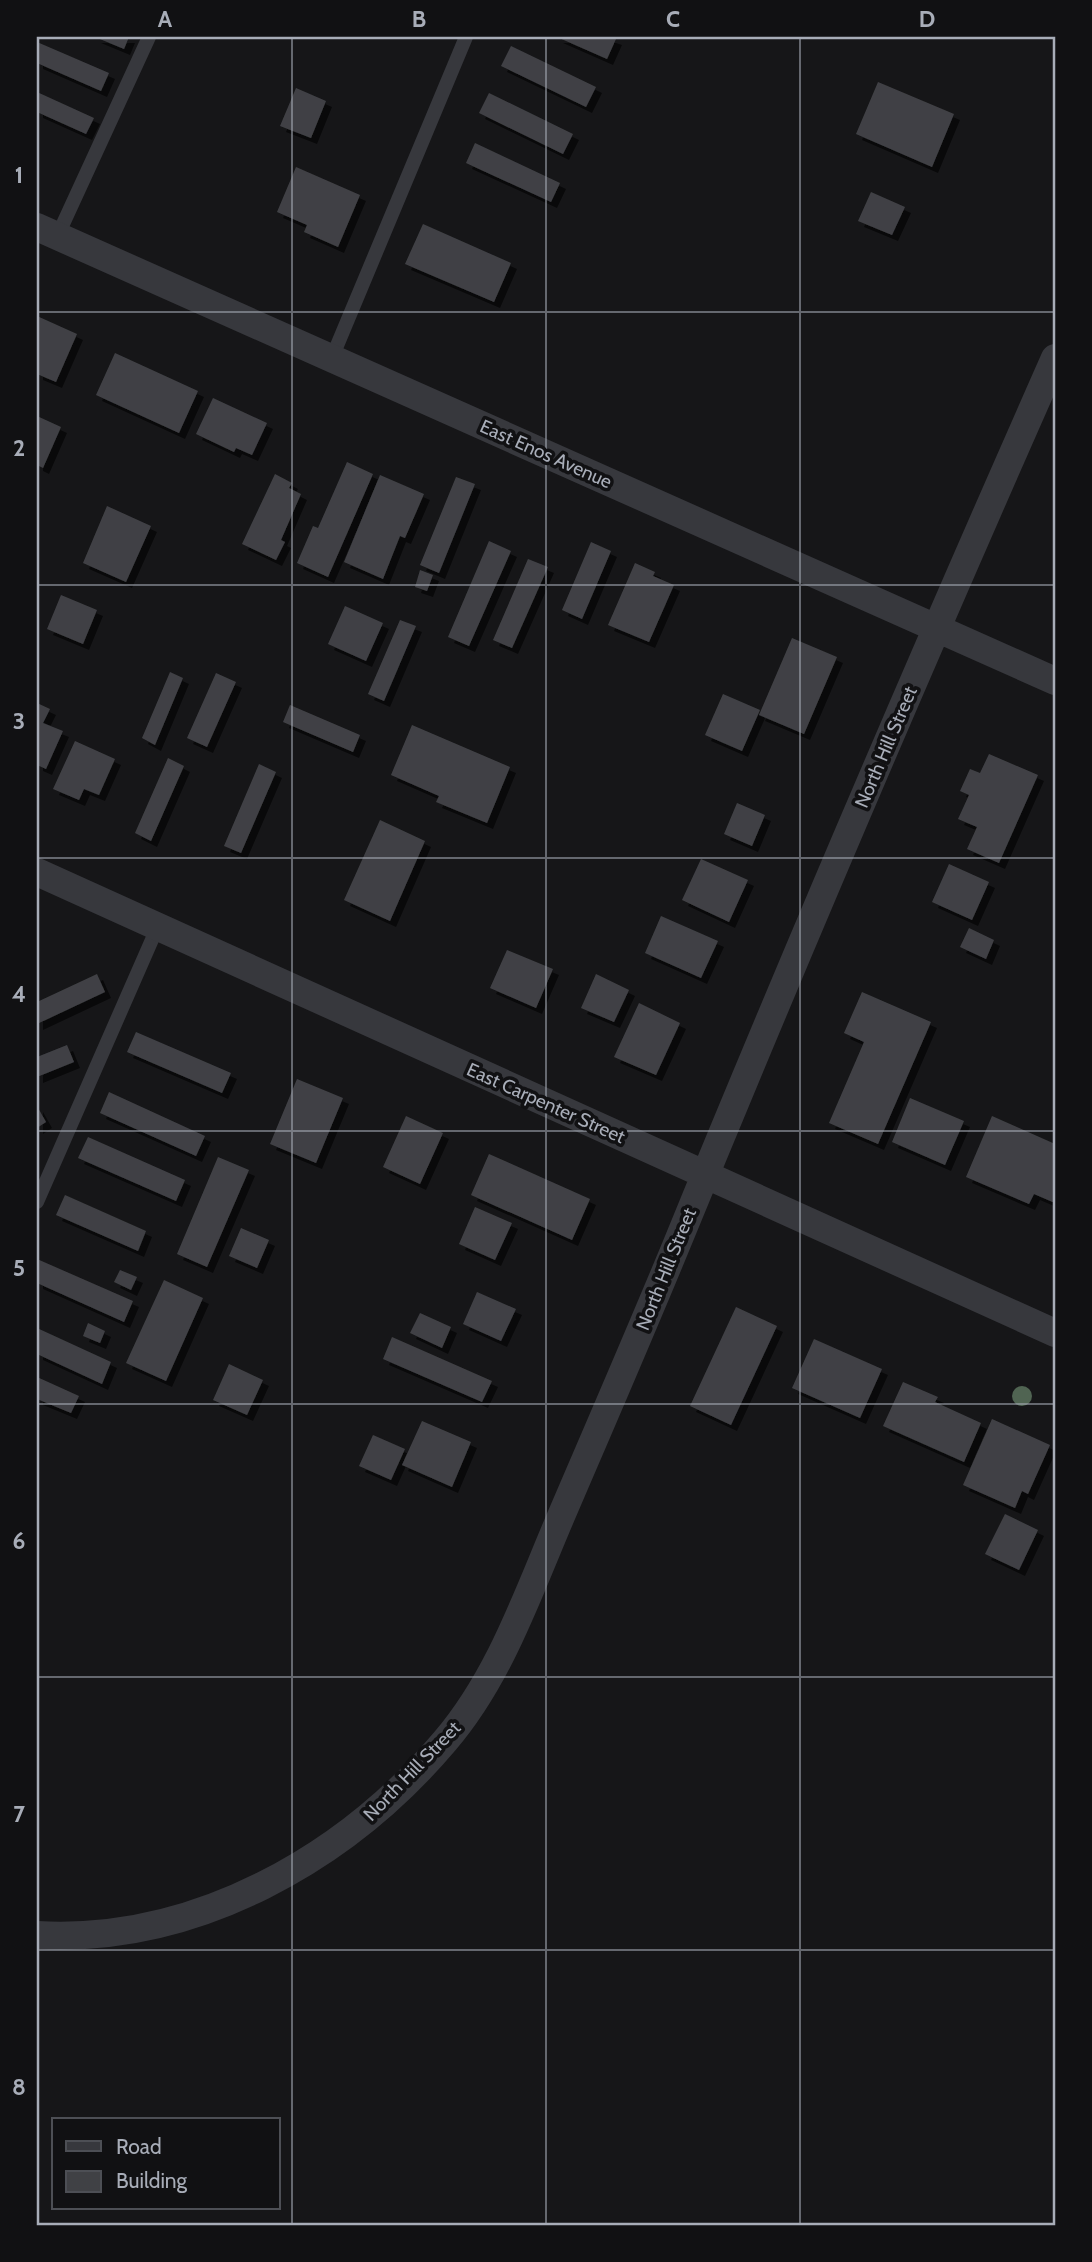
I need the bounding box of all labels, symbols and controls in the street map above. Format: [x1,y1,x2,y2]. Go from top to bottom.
text: A [158,5,173,33]
text: B [412,5,426,33]
text: C [666,5,680,33]
text: D [919,5,935,33]
text: 1 [15,161,23,189]
street label: East Enos Avenue [476,415,616,493]
text: 2 [13,434,25,462]
street label: North Hill Street [850,682,922,811]
text: 3 [13,707,25,735]
text: 4 [12,980,26,1008]
street label: East Carpenter Street [463,1058,629,1149]
street label: North Hill Street [631,1204,701,1334]
text: 5 [13,1254,25,1282]
text: 6 [13,1527,25,1555]
street label: North Hill Street [359,1716,466,1826]
text: 7 [13,1800,25,1828]
text: 8 [12,2073,26,2101]
legend [52,2118,280,2210]
text: Road [116,2134,162,2159]
text: Building [116,2168,188,2193]

